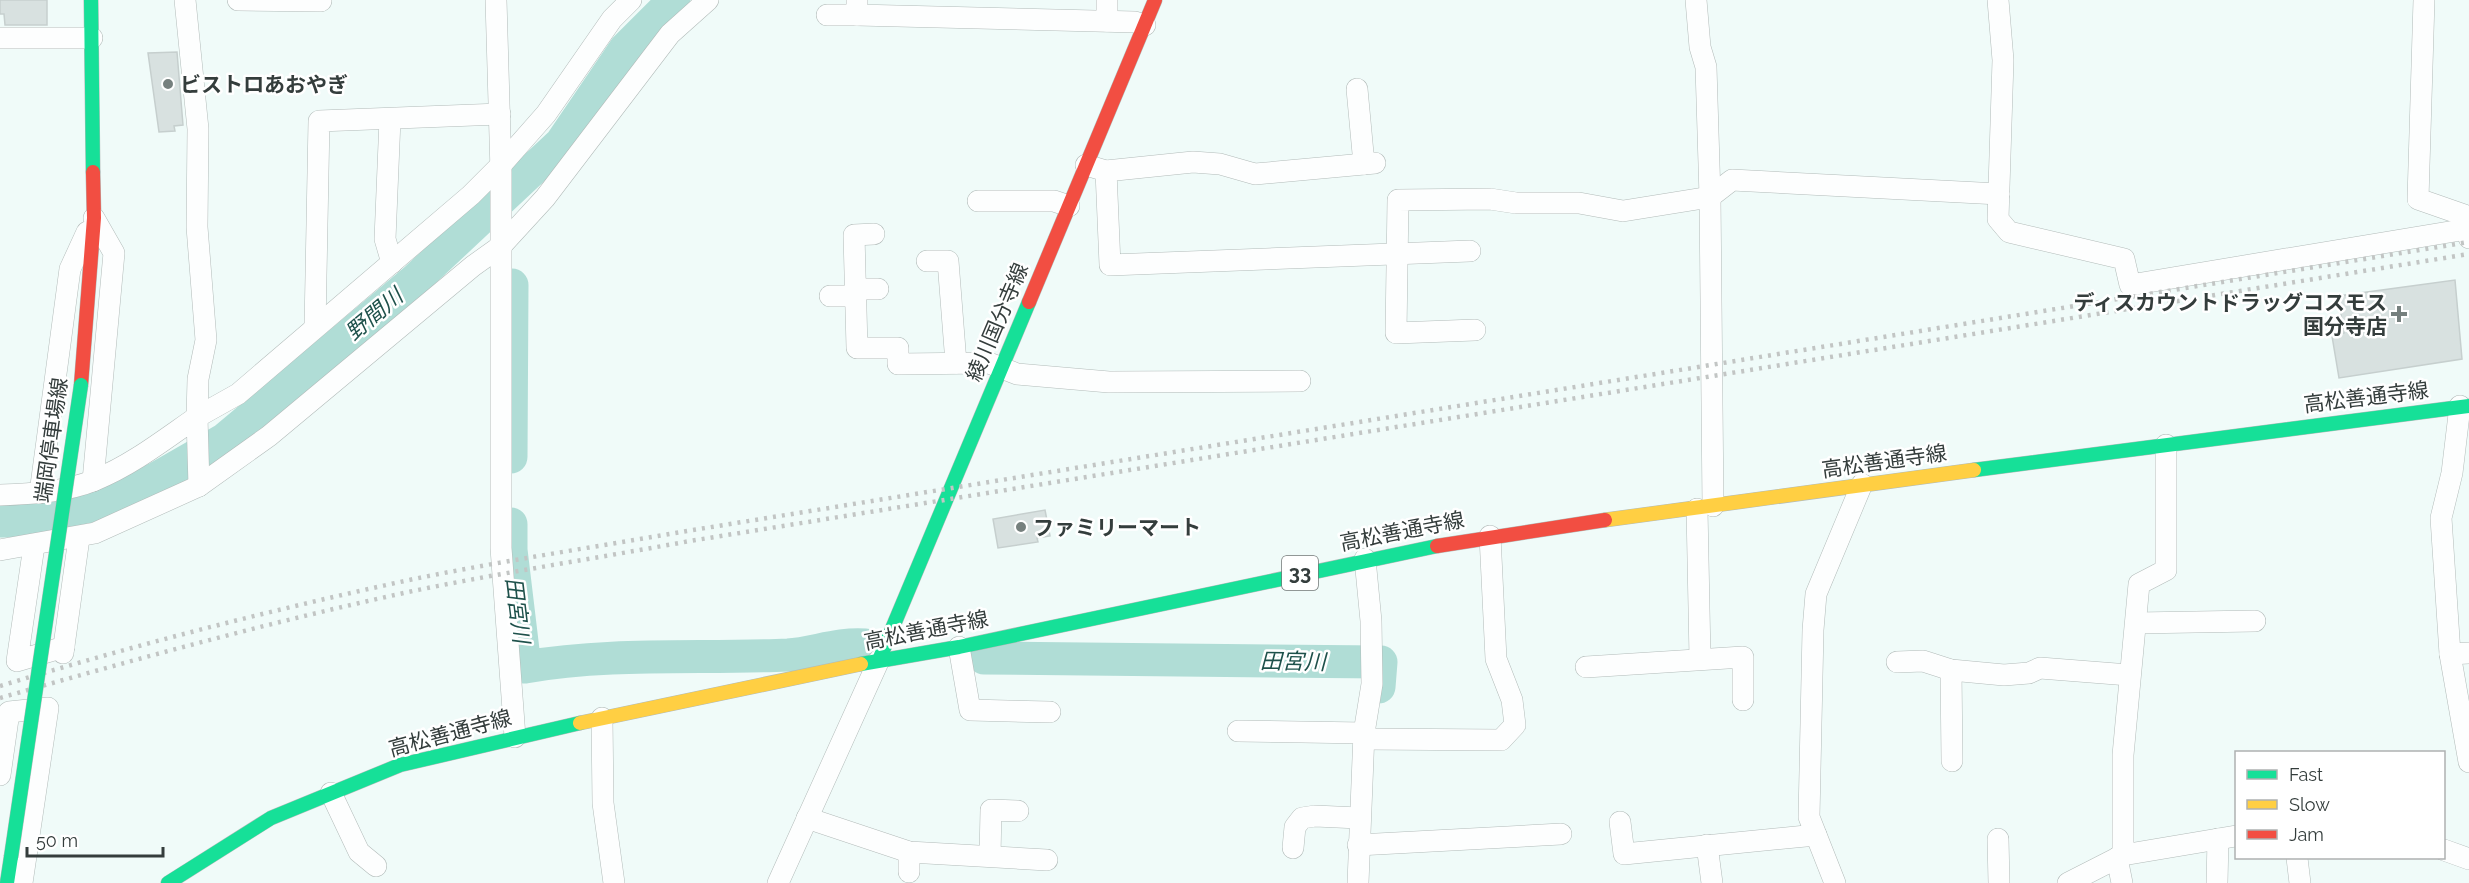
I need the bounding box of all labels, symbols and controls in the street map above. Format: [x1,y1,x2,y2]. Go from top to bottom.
place label: ビストロあおやぎ [180,72,348,97]
marker: ビストロあおやぎ [161,77,175,91]
street label: 綾川国分寺線 [961,259,1033,385]
water label: 野間川 [340,282,409,345]
place label: ディスカウントドラッグコスモス 国分寺店 [2073,290,2387,339]
marker: ディスカウントドラッグコスモス 国分寺店 [2392,307,2406,321]
street label: 端岡停車場線 [30,376,72,504]
street label: 高松善通寺線 [2302,377,2430,417]
street label: 高松善通寺線 [1820,440,1948,482]
street label: 高松善通寺線 [1338,507,1466,555]
place label: ファミリーマート [1033,515,1201,540]
marker: ファミリーマート [1014,520,1028,534]
road number: 33 [1282,556,1318,590]
water label: 田宮川 [501,576,535,646]
street label: 高松善通寺線 [862,606,990,654]
water label: 田宮川 [1260,647,1328,675]
street label: 高松善通寺線 [386,705,514,761]
legend [2235,751,2445,859]
text: Fast [2289,764,2323,785]
text: Slow [2289,794,2330,815]
scale bar [27,820,164,858]
text: Jam [2289,824,2324,845]
text: 50 m [36,830,78,851]

